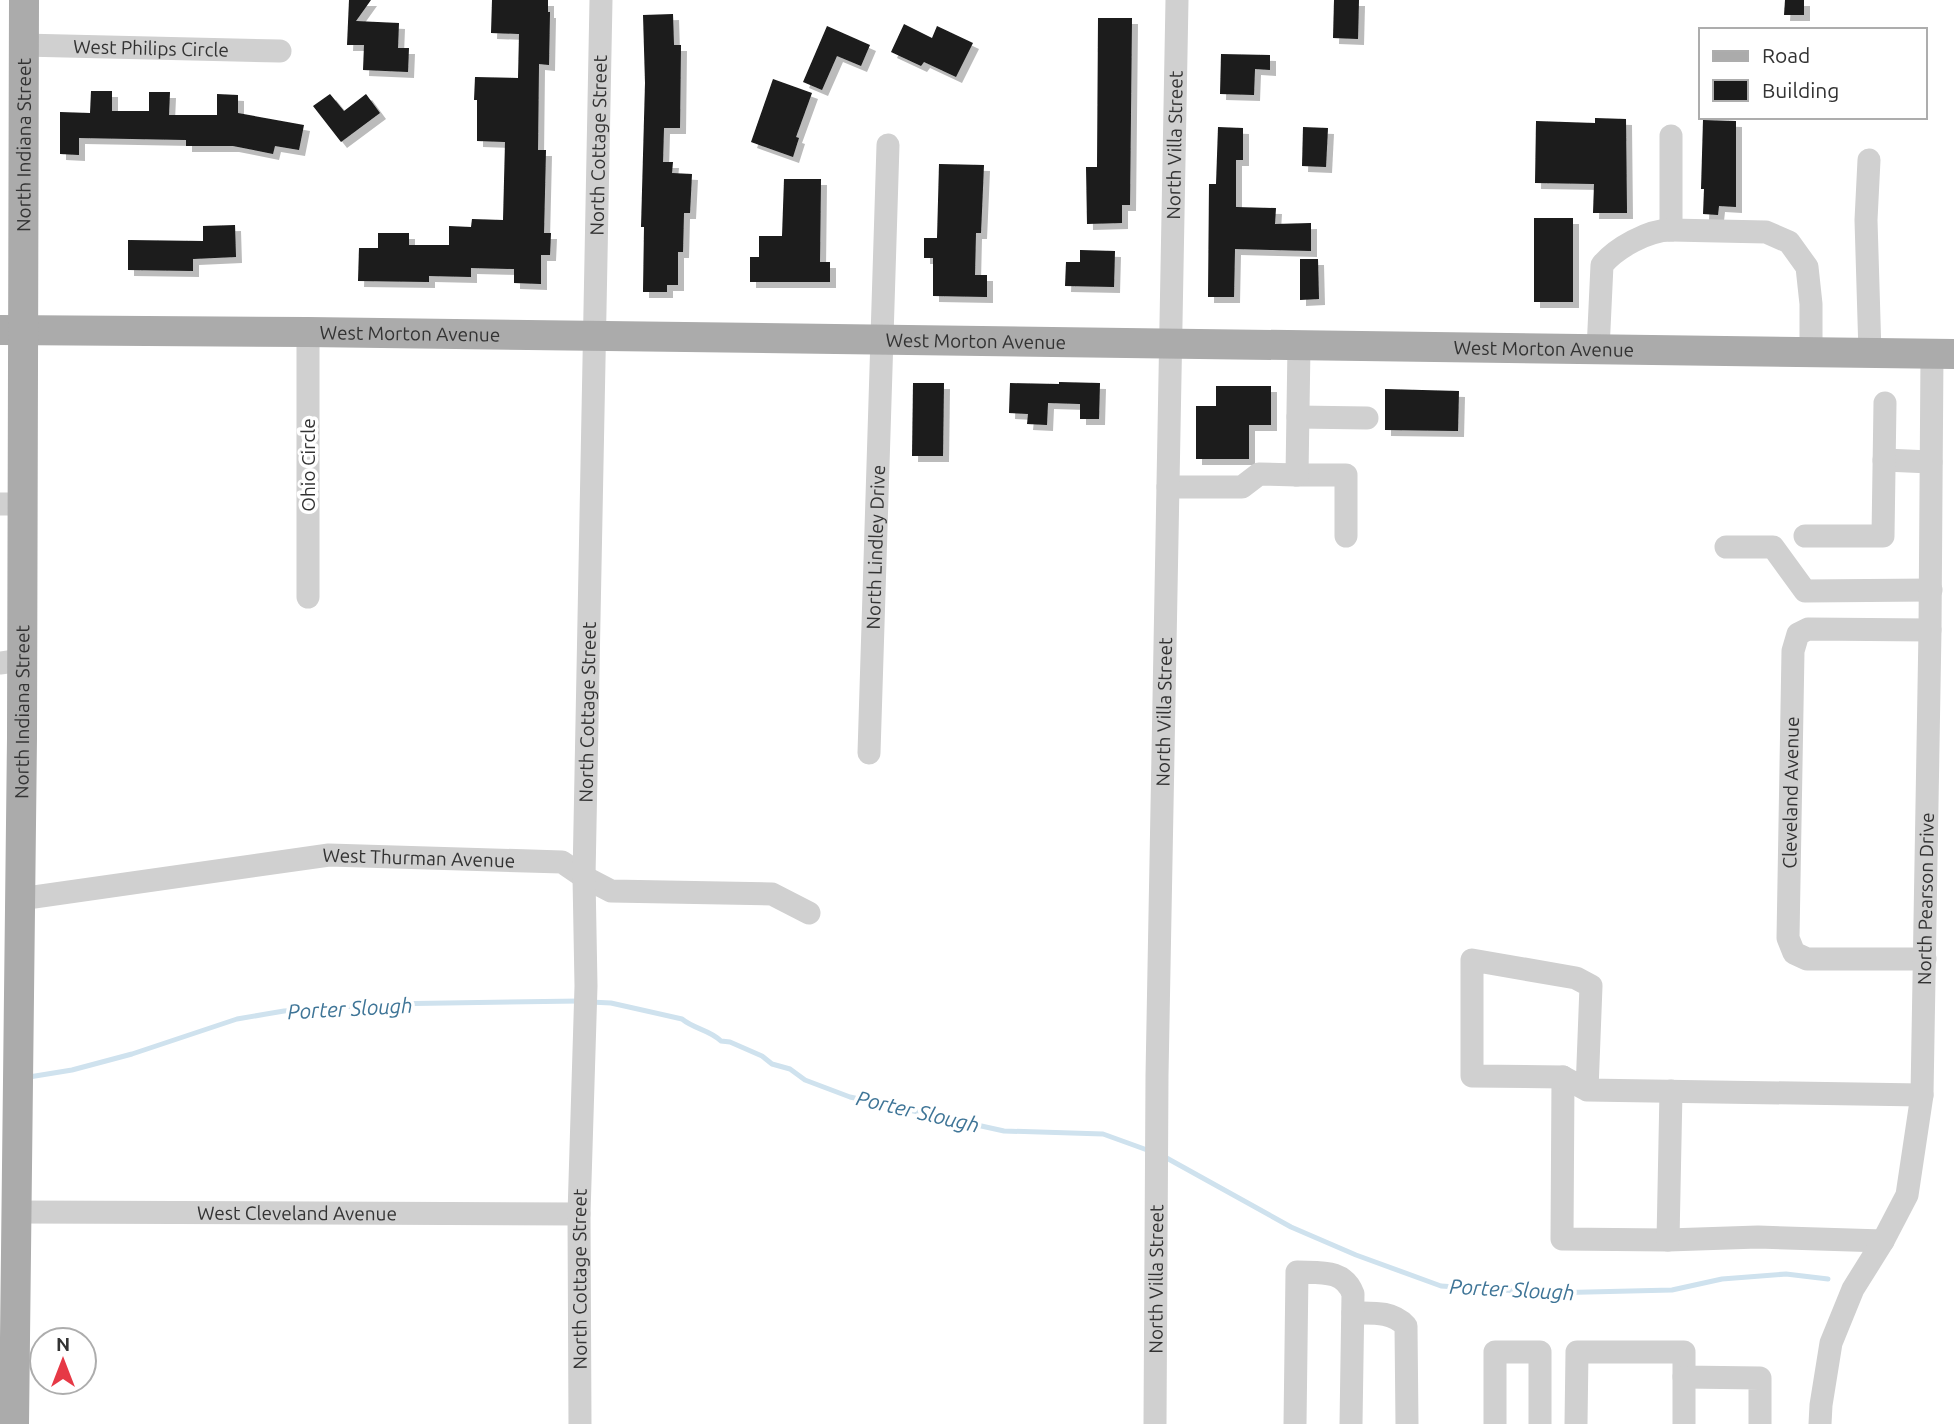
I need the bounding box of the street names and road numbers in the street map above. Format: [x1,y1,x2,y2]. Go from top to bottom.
street label: West Philips Circle [73,35,229,61]
street label: North Cottage Street [585,54,611,236]
street label: North Indiana Street [12,58,35,232]
street label: North Villa Street [1162,70,1187,220]
street label: West Morton Avenue [320,321,500,346]
street label: West Morton Avenue [886,329,1066,353]
street label: West Morton Avenue [1453,336,1634,361]
street label: Ohio Circle [297,418,319,512]
street label: North Lindley Drive [862,464,889,630]
street label: North Cottage Street [574,621,600,803]
street label: North Indiana Street [10,625,33,799]
street label: North Villa Street [1151,637,1176,787]
street label: Cleveland Avenue [1778,716,1803,869]
street label: North Pearson Drive [1913,812,1938,985]
street label: West Thurman Avenue [322,844,516,872]
street label: North Cottage Street [568,1188,591,1370]
street label: West Cleveland Avenue [197,1202,397,1224]
street label: North Villa Street [1144,1204,1167,1354]

